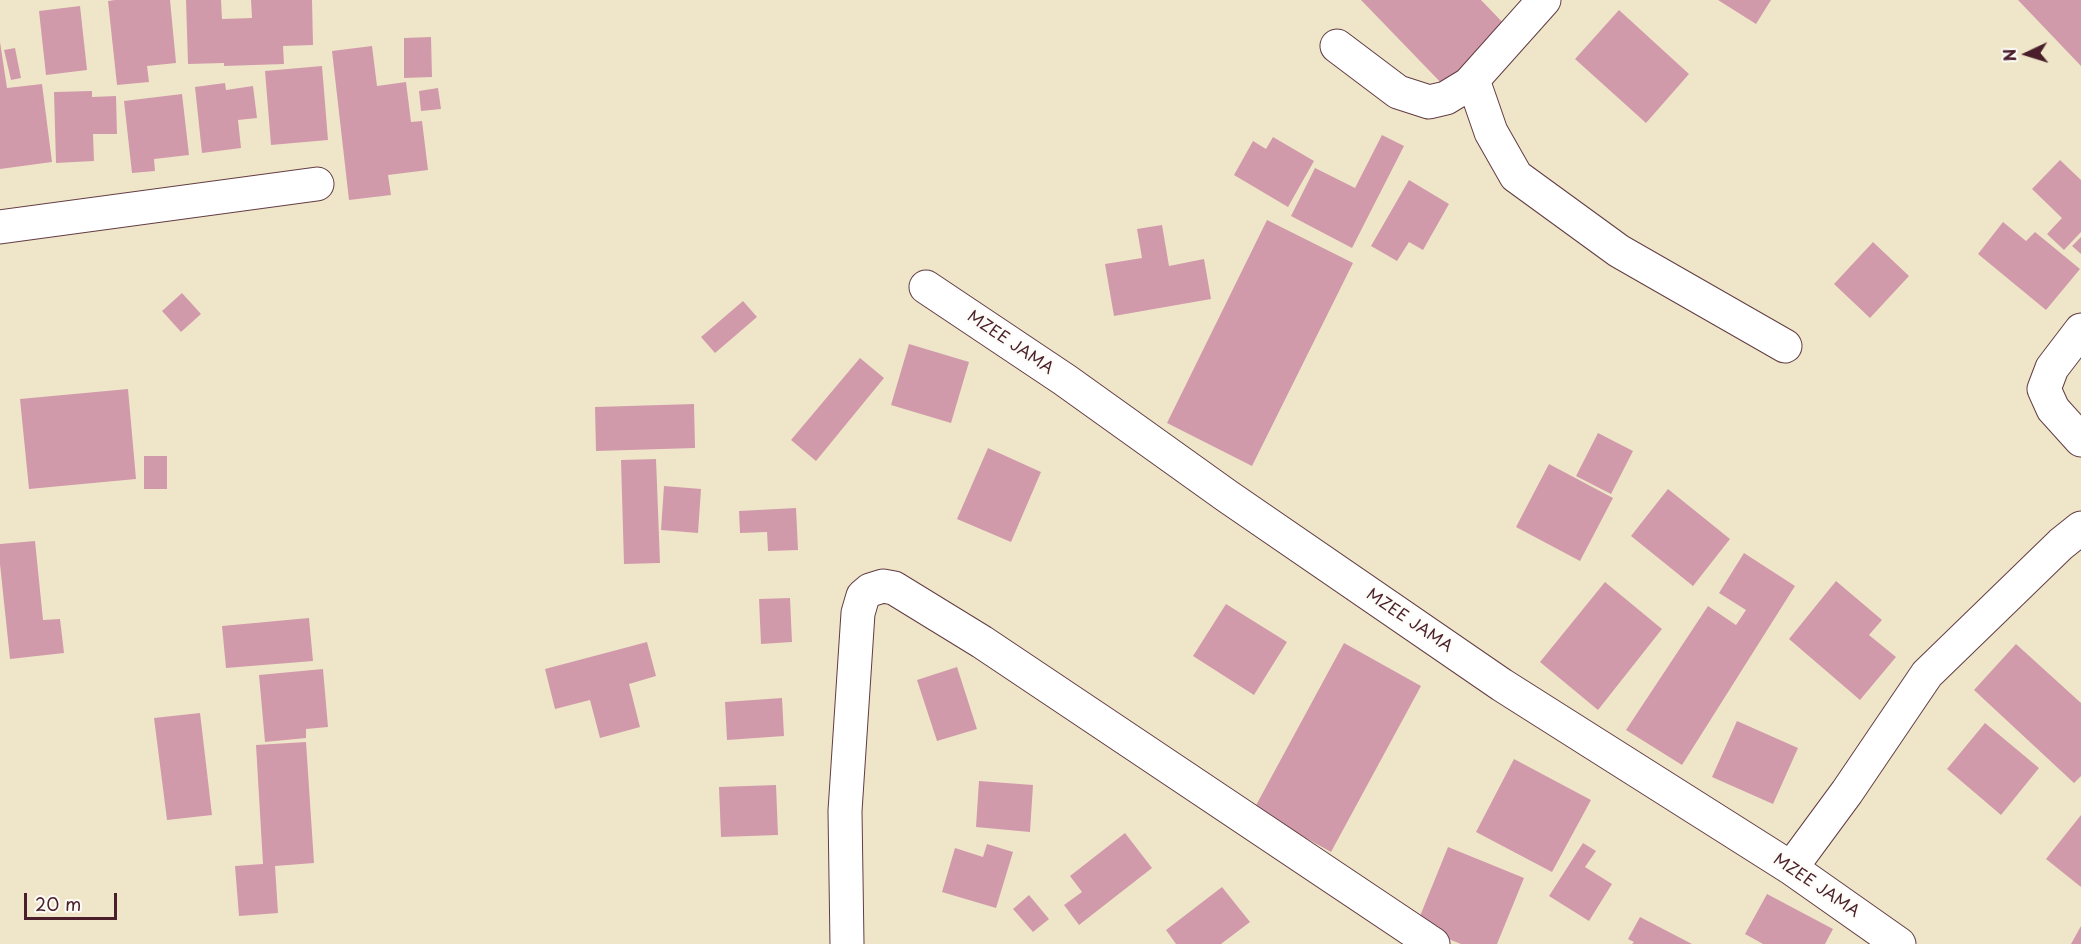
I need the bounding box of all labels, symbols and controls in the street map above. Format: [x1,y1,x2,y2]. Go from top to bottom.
north arrow [1997,24,2057,84]
text: N [1997,48,2021,62]
street label: MZEE JAMA [963,307,1057,379]
street label: MZEE JAMA [1362,585,1456,657]
street label: MZEE JAMA [1769,850,1863,922]
scale bar [27,881,120,919]
text: 20 m [35,890,81,917]

